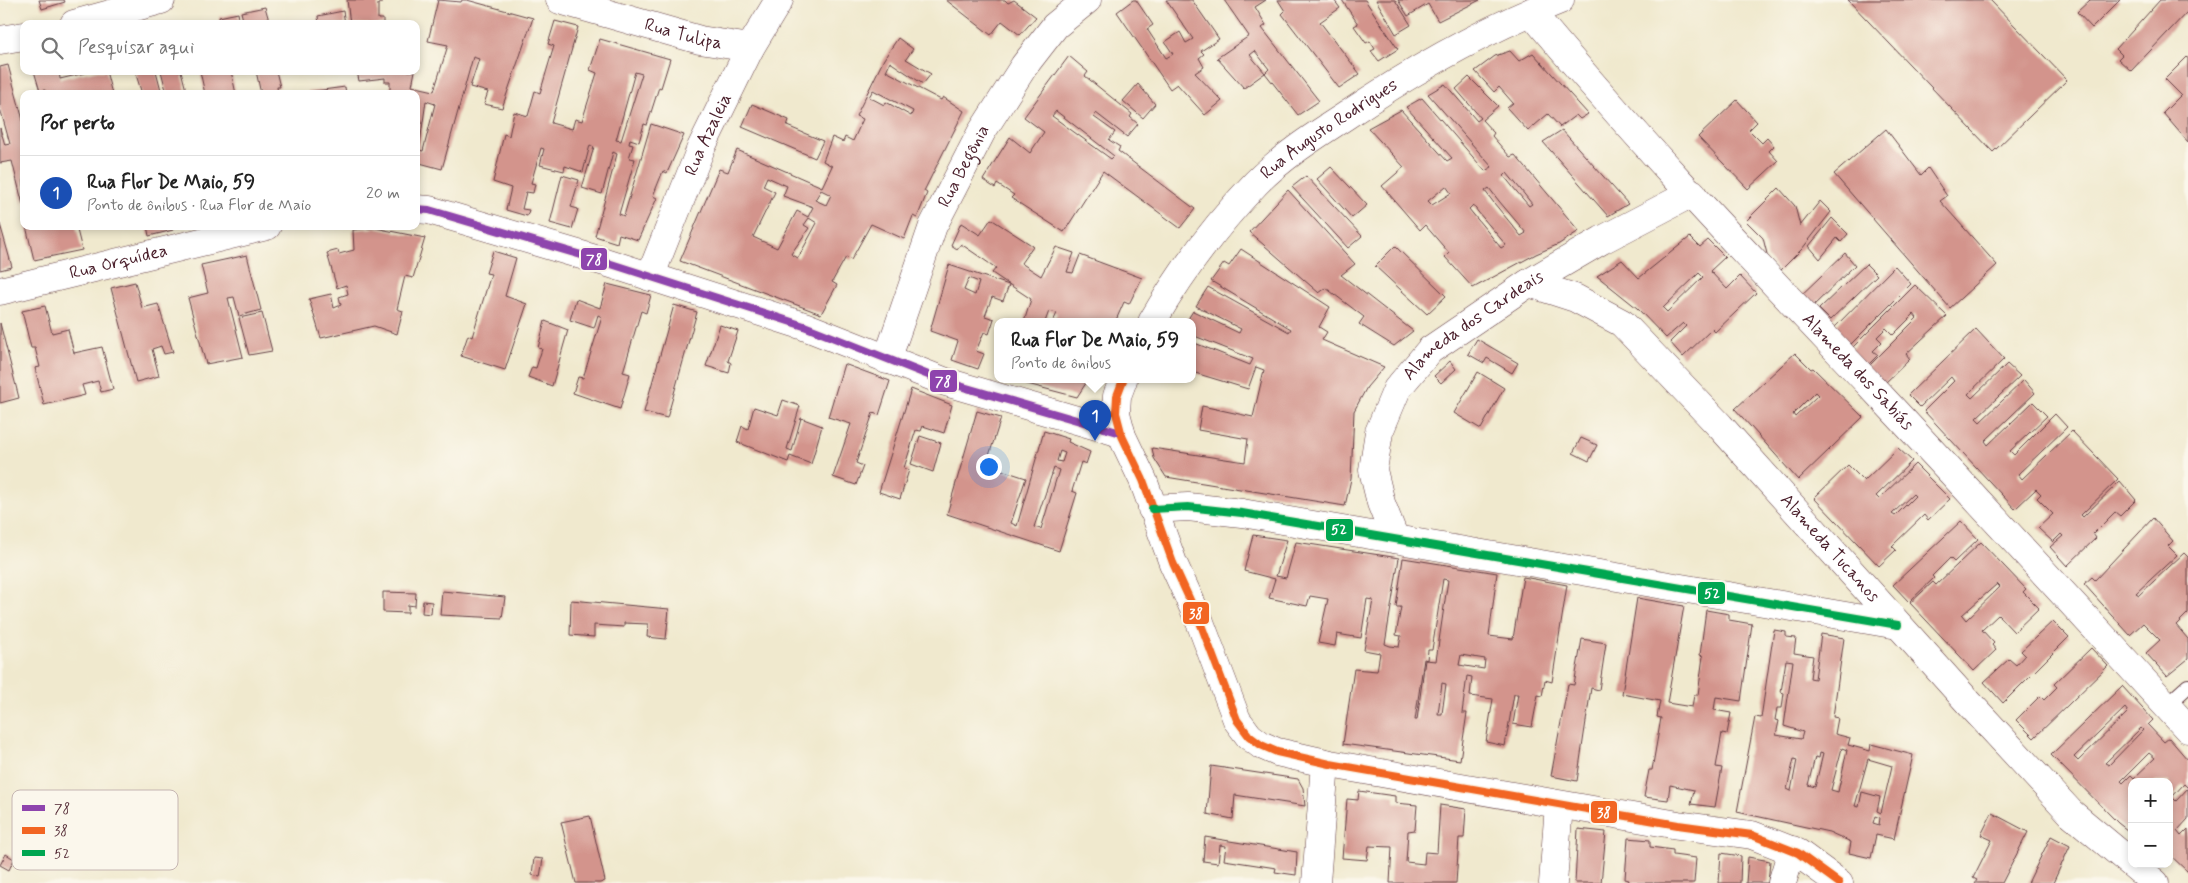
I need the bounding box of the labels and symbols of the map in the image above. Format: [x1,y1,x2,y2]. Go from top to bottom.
street label: Rua Tulipa [641,13,724,55]
street label: Rua Augusto Rodrigues [1255,73,1402,185]
street label: Rua Azaleia [679,89,738,179]
street label: Rua Begônia [933,120,995,212]
street label: Rua Orquídea [67,239,170,286]
line badge: 78 [580,247,608,271]
text: 78 [586,251,602,269]
street label: Alameda dos Cardeais [1397,265,1548,386]
street label: Alameda dos Sabiás [1796,308,1919,436]
line badge: 78 [929,369,958,393]
text: 78 [935,373,951,391]
pin: 1 [1079,400,1111,441]
your location [976,454,1002,480]
street label: Alameda Tucanos [1775,489,1885,608]
line badge: 52 [1325,518,1354,542]
text: 52 [1331,521,1347,539]
line badge: 52 [1697,581,1726,605]
text: 52 [1704,585,1720,603]
line badge: 38 [1182,601,1210,625]
text: 38 [1189,605,1203,623]
legend [12,790,178,870]
text: 78 [54,800,70,818]
line badge: 38 [1590,800,1618,824]
text: 38 [1597,804,1611,822]
text: 38 [54,822,68,840]
text: 52 [54,845,70,863]

